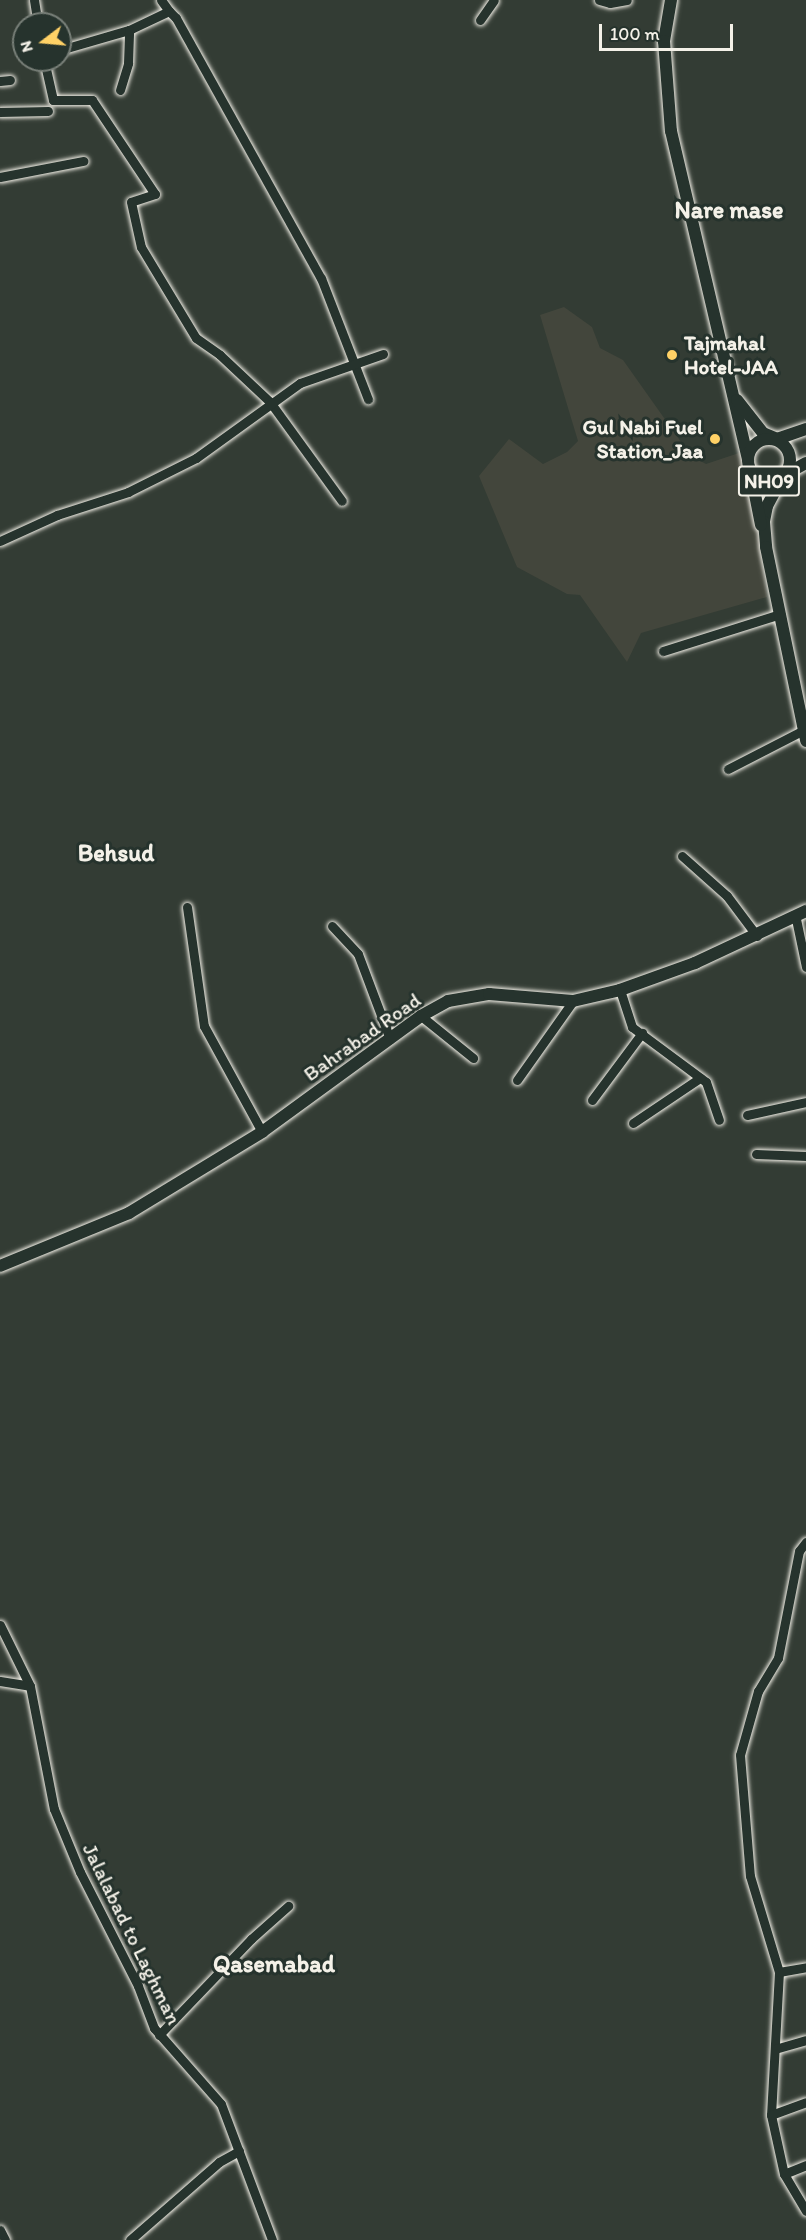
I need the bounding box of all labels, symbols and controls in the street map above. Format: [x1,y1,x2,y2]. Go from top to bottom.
north arrow [12,12,72,72]
scale bar [602,12,736,50]
text: 100 m [610,23,660,45]
text: N [16,39,37,54]
district label: Nare mase [674,196,784,224]
place label: Tajmahal Hotel-JAA [684,330,778,380]
marker: Tajmahal Hotel-JAA [665,348,679,362]
place label: Gul Nabi Fuel Station_Jaa [582,414,703,464]
marker: Gul Nabi Fuel Station_Jaa [708,432,722,446]
road number: NH09 [738,464,800,498]
district label: Behsud [78,839,154,867]
street label: Bahrabad Road [298,987,426,1087]
street label: Jalalabad to Laghman [77,1839,187,2029]
district label: Qasemabad [213,1950,335,1978]

